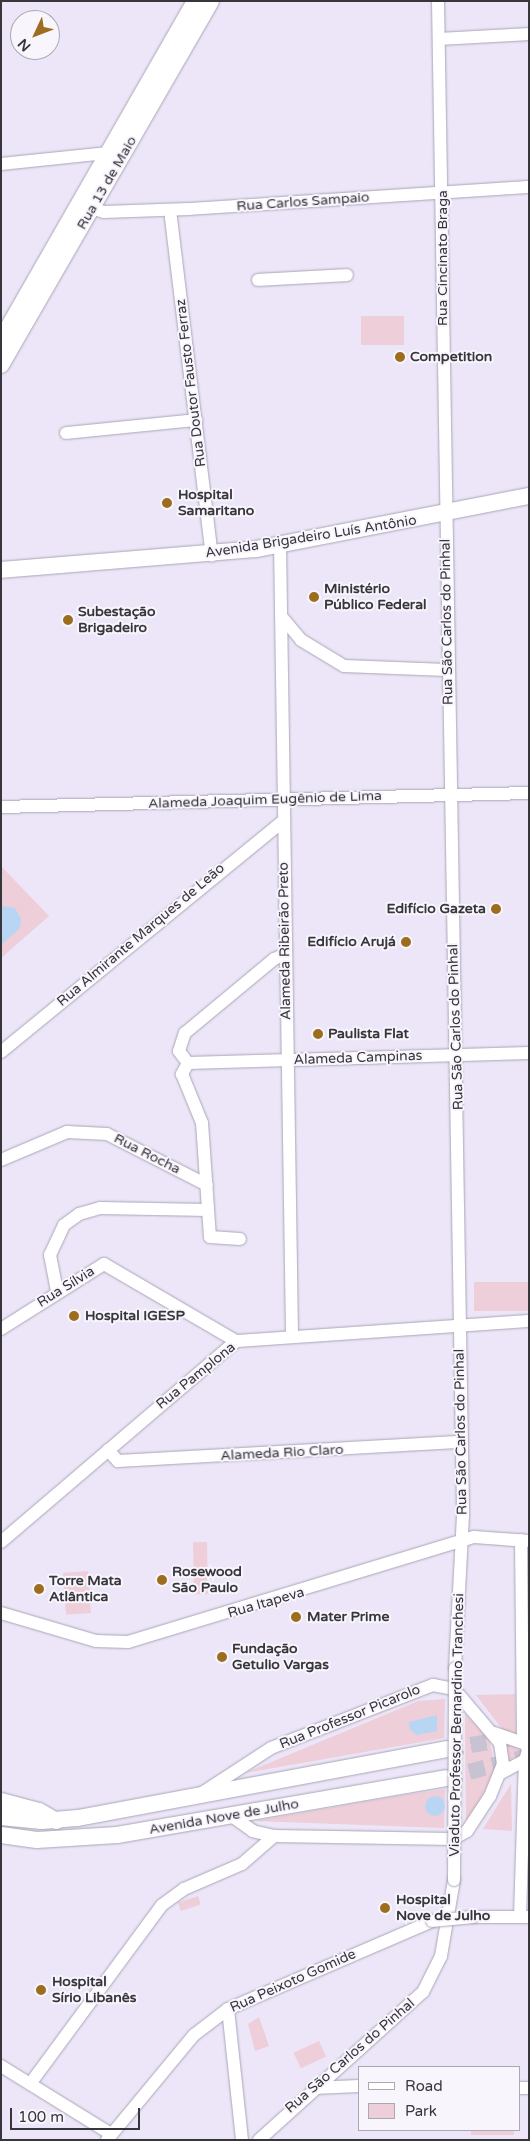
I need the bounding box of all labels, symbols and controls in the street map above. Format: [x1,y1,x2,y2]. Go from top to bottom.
north arrow [10,10,60,60]
text: N [14,35,34,55]
street label: Rua 13 de Maio [73,133,141,233]
street label: Rua Carlos Sampaio [236,189,370,215]
street label: Rua Cincinato Braga [435,190,451,326]
street label: Rua Doutor Fausto Ferraz [172,298,210,468]
place label: Competition [410,349,492,365]
marker: Competition [394,351,406,363]
place label: Hospital Samaritano [178,487,254,520]
marker: Hospital Samaritano [160,496,174,510]
street label: Avenida Brigadeiro Luís Antônio [204,512,418,562]
street label: Rua São Carlos do Pinhal [437,539,457,705]
place label: Ministério Público Federal [324,581,427,614]
marker: Ministério Público Federal [308,591,320,603]
place label: Subestação Brigadeiro [78,604,156,636]
marker: Subestação Brigadeiro [62,614,74,626]
street label: Alameda Joaquim Eugênio de Lima [148,788,382,812]
street label: Rua Almirante Marques de Leão [54,860,228,1010]
street label: Alameda Ribeirão Preto [275,862,295,1020]
place label: Edifício Gazeta [386,901,486,917]
marker: Edifício Gazeta [490,903,502,915]
place label: Edifício Arujá [307,934,396,950]
marker: Edifício Arujá [400,936,412,948]
street label: Rua São Carlos do Pinhal [445,944,467,1110]
place label: Paulista Flat [328,1026,409,1042]
marker: Paulista Flat [312,1028,324,1040]
street label: Alameda Campinas [293,1047,423,1069]
street label: Rua Rocha [111,1130,183,1178]
street label: Rua Sílvia [34,1263,98,1311]
place label: Hospital IGESP [85,1308,185,1324]
marker: Hospital IGESP [67,1309,81,1323]
street label: Rua Pamplona [153,1339,239,1413]
street label: Rua São Carlos do Pinhal [451,1349,471,1515]
street label: Alameda Rio Claro [220,1441,344,1465]
place label: Rosewood São Paulo [172,1564,242,1596]
place label: Torre Mata Atlântica [49,1573,122,1605]
marker: Rosewood São Paulo [156,1574,168,1586]
marker: Torre Mata Atlântica [33,1583,45,1595]
street label: Rua Itapeva [226,1584,306,1622]
street label: Viaduto Professor Bernardino Tranchesi [446,1593,468,1857]
place label: Mater Prime [307,1609,389,1625]
marker: Mater Prime [289,1610,303,1624]
place label: Fundação Getulio Vargas [232,1641,329,1674]
marker: Fundação Getulio Vargas [216,1651,228,1663]
street label: Rua Professor Picarolo [277,1681,423,1753]
street label: Avenida Nove de Julho [148,1796,300,1838]
place label: Hospital Nove de Julho [396,1892,490,1924]
marker: Hospital Nove de Julho [378,1901,392,1915]
street label: Rua Peixoto Gomide [227,1946,359,2016]
place label: Hospital Sírio Libanês [52,1974,136,2006]
marker: Hospital Sírio Libanês [34,1983,48,1997]
street label: Rua São Carlos do Pinhal [282,1995,418,2117]
legend [358,2066,520,2131]
text: Road [405,2077,443,2095]
scale bar [12,2098,142,2130]
text: Park [405,2102,437,2120]
text: 100 m [18,2108,64,2126]

